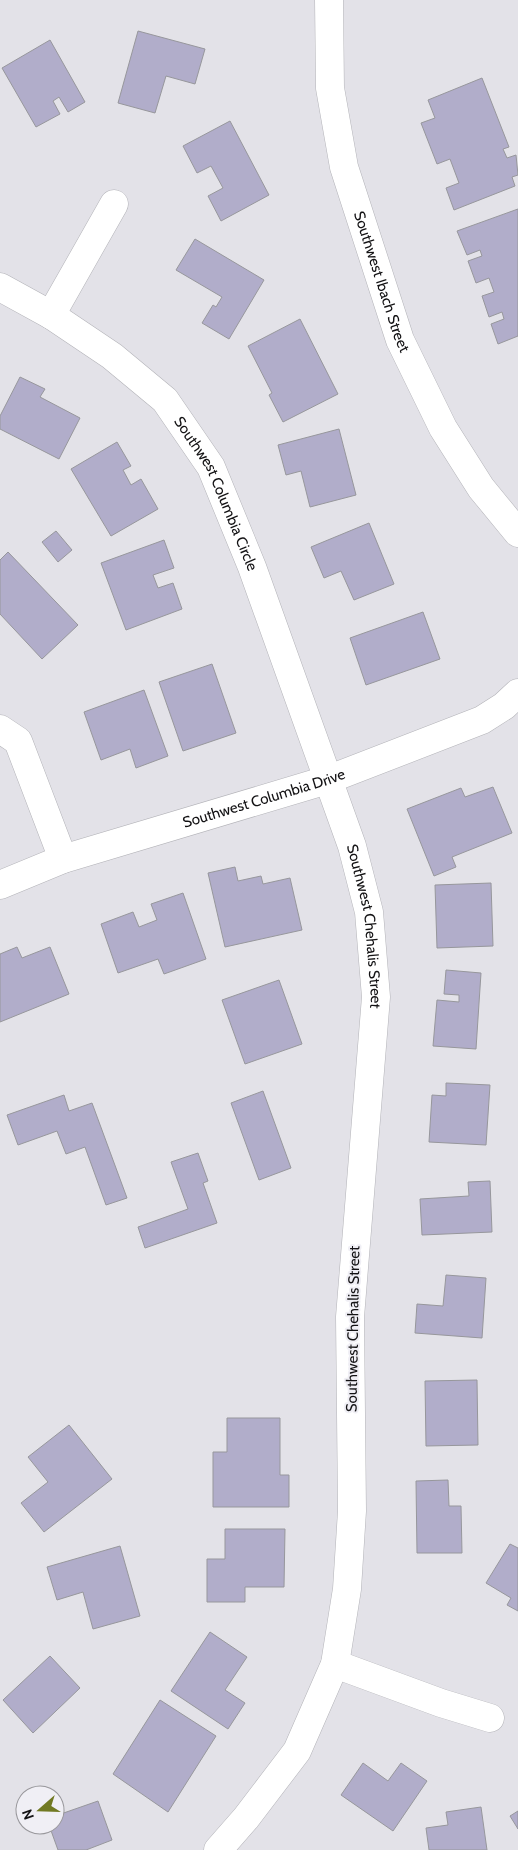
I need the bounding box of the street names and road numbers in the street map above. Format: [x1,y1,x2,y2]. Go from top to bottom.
street label: Southwest Ibach Street [350,209,414,355]
street label: Southwest Columbia Circle [170,413,262,574]
street label: Southwest Columbia Drive [181,765,348,832]
street label: Southwest Chehalis Street [343,842,385,1009]
street label: Southwest Chehalis Street [343,1246,363,1412]

